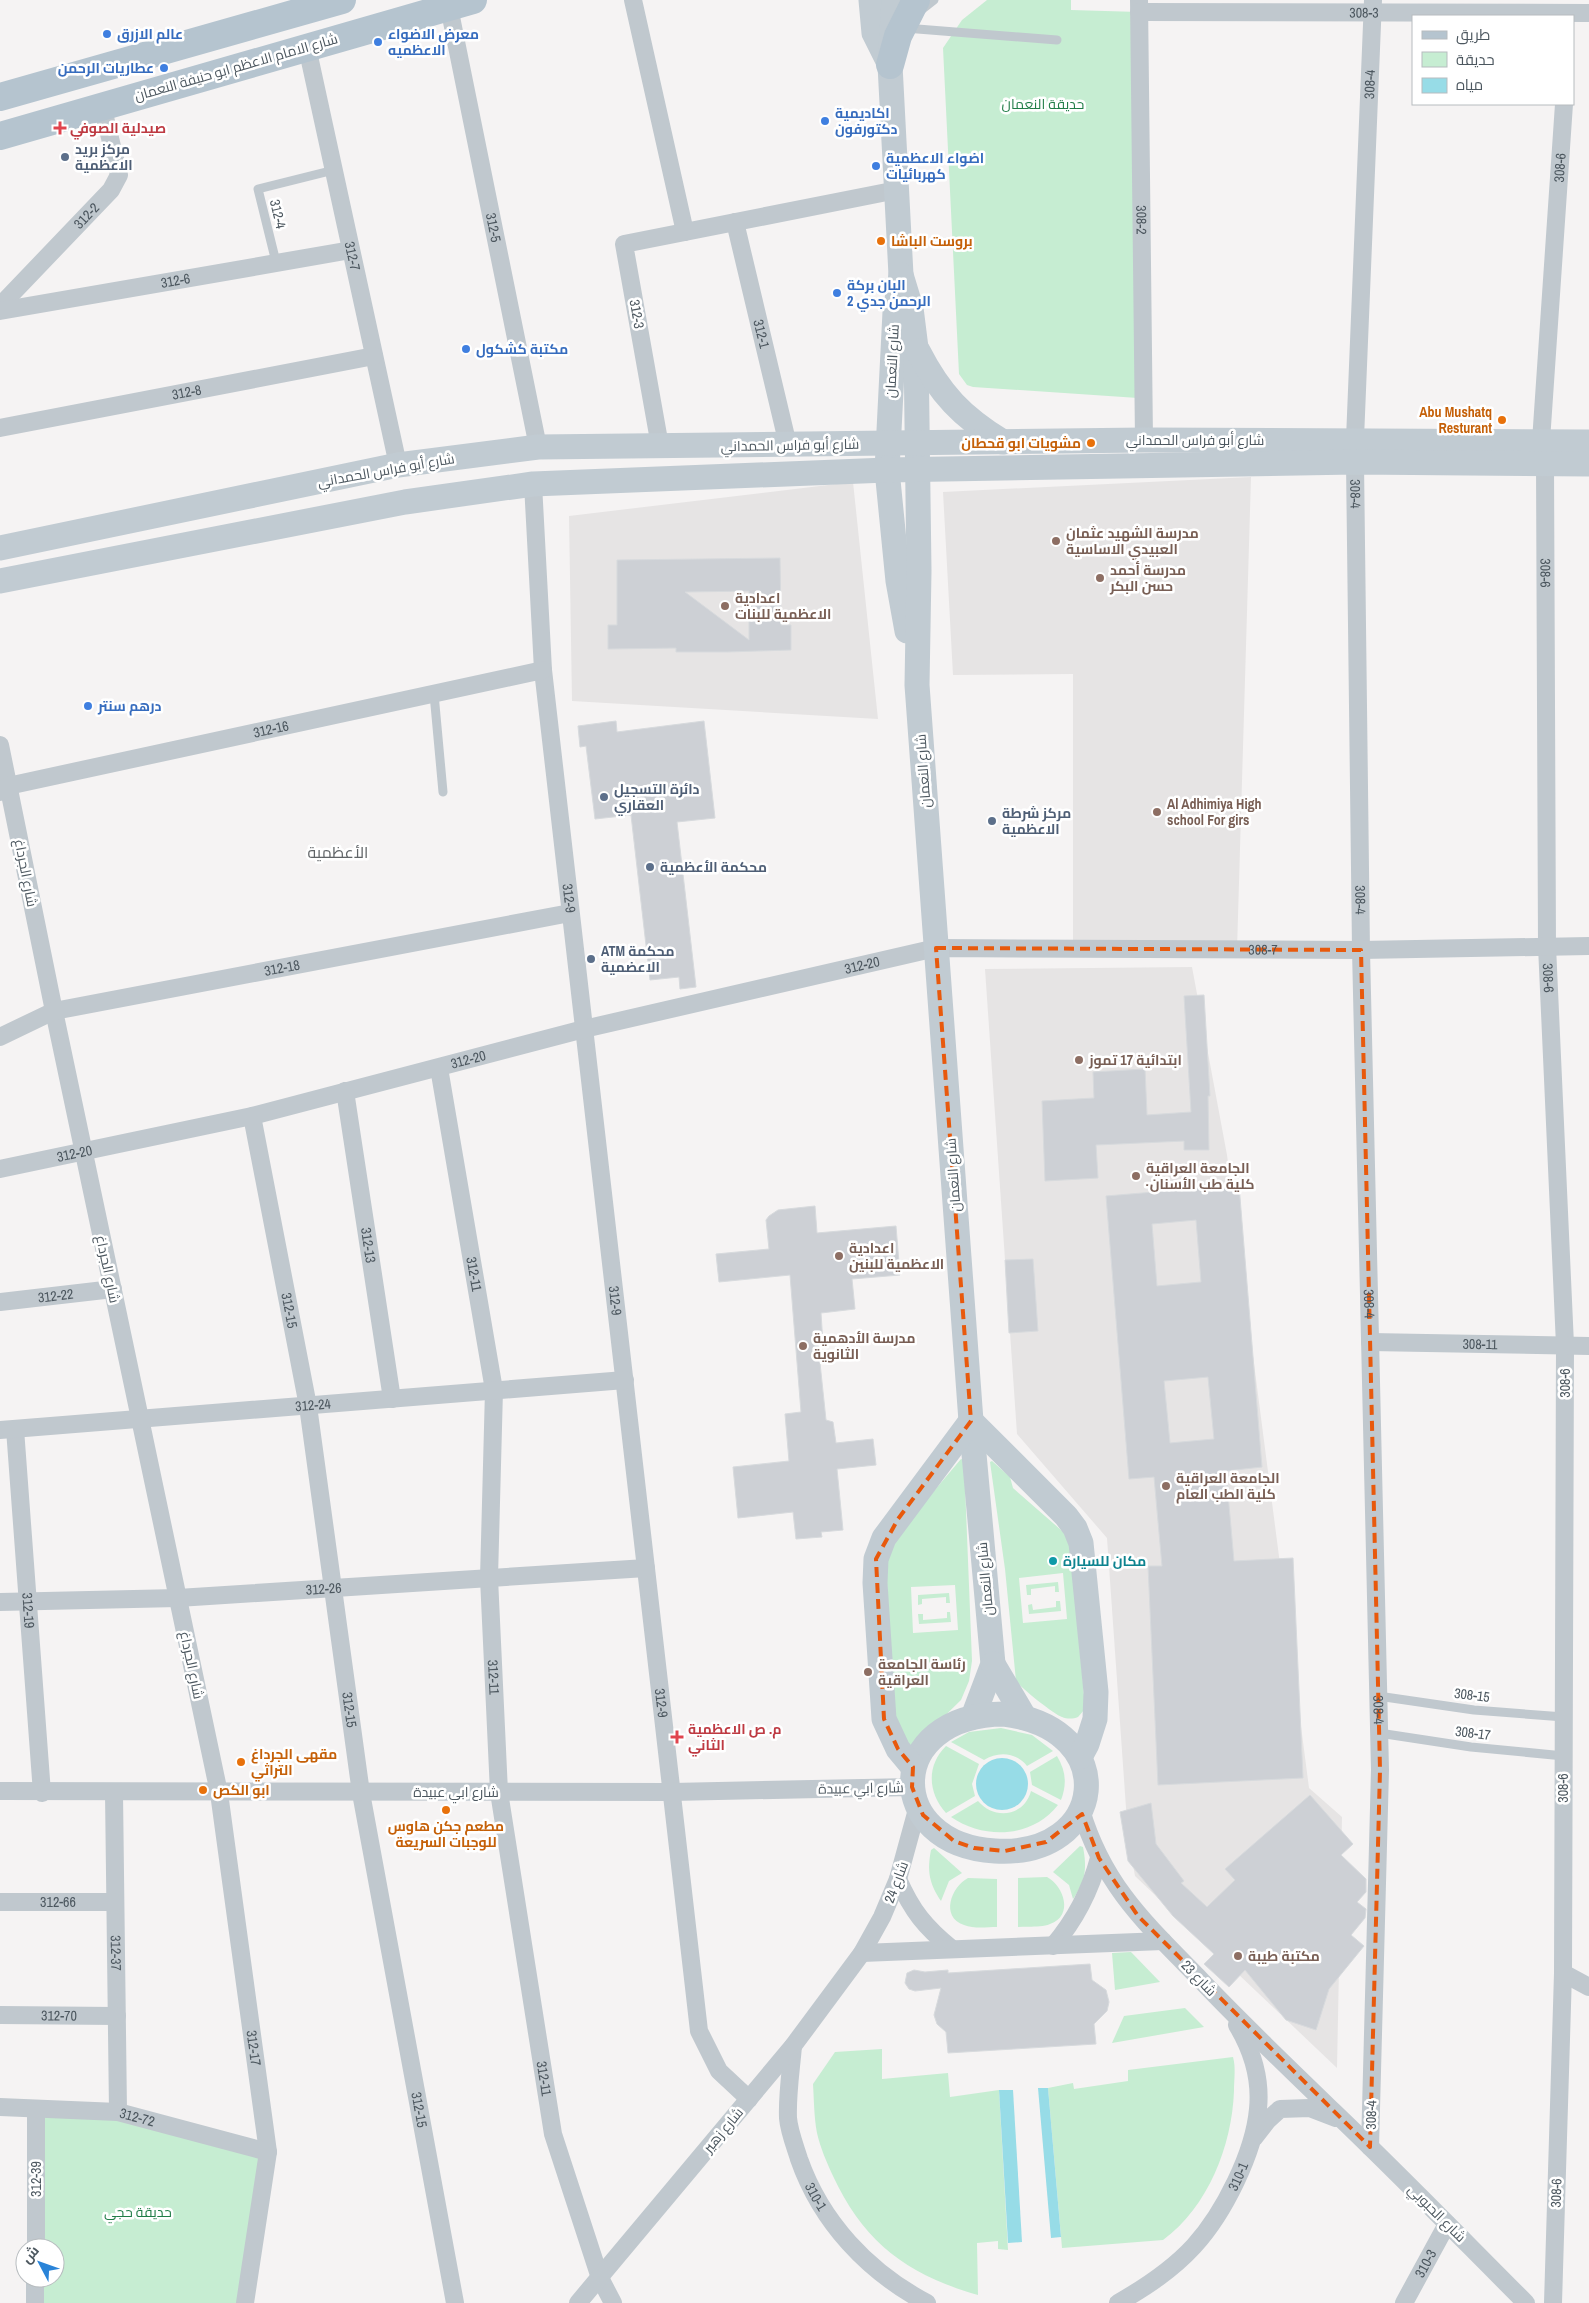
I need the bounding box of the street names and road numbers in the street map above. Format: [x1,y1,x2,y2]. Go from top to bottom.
street label: 308-3 [1349,3,1379,22]
street label: شارع الامام الاعظم ابو حنيفة النعمان [132,29,340,106]
street label: 308-4 [1360,69,1379,99]
street label: 308-6 [1550,152,1570,183]
street label: 312-4 [266,198,290,231]
street label: 312-2 [70,199,103,233]
street label: 308-2 [1132,205,1151,235]
street label: 312-5 [482,211,505,244]
street label: 312-7 [341,240,364,272]
street label: 312-6 [159,269,191,292]
street label: 312-3 [626,298,648,330]
street label: 312-1 [749,318,774,351]
street label: شارع النعمان [881,324,903,398]
street label: 312-8 [170,380,203,404]
street label: شارع أبو فراس الحمداني [1126,431,1264,452]
street label: شارع أبو فراس الحمداني [721,435,859,458]
street label: شارع أبو فراس الحمداني [316,449,456,494]
street label: 308-4 [1346,479,1365,509]
street label: 308-6 [1536,558,1555,588]
street label: 312-16 [252,716,290,742]
street label: شارع النعمان [911,734,935,808]
street label: شارع الجرداغ [11,838,41,908]
street label: 312-9 [559,883,580,914]
street label: 308-4 [1351,885,1370,915]
street label: 308-7 [1248,940,1278,959]
street label: 312-20 [843,952,881,978]
street label: 312-18 [263,956,301,980]
street label: 308-6 [1539,963,1558,993]
street label: 312-20 [449,1046,488,1073]
street label: شارع النعمان [941,1138,965,1212]
street label: 312-20 [55,1141,94,1166]
street label: 312-13 [357,1226,380,1264]
street label: شارع الجرداغ [92,1233,124,1305]
street label: 312-11 [462,1255,486,1293]
street label: 312-22 [37,1285,74,1307]
street label: 312-9 [605,1285,626,1316]
street label: 308-4 [1360,1289,1379,1319]
street label: 312-15 [277,1291,302,1330]
street label: 308-11 [1462,1335,1498,1353]
street label: 308-6 [1556,1368,1574,1398]
street label: 312-24 [294,1395,332,1415]
street label: شارع النعمان [973,1541,997,1617]
street label: 312-26 [305,1579,342,1599]
street label: 312-19 [18,1592,39,1629]
street label: شارع الجرداغ [176,1629,208,1701]
street label: 312-11 [484,1659,503,1696]
street label: 308-15 [1453,1684,1491,1706]
street label: 312-9 [651,1687,672,1719]
street label: 312-15 [338,1691,361,1729]
street label: 308-4 [1369,1695,1388,1725]
street label: 308-17 [1454,1722,1492,1744]
street label: 308-6 [1554,1773,1572,1803]
street label: شارع ابي عبيدة [818,1778,904,1801]
street label: شارع ابي عبيدة [413,1783,499,1804]
street label: شارع 24 [880,1859,912,1905]
street label: 312-66 [40,1893,76,1911]
street label: 312-37 [107,1935,125,1971]
street label: شارع 23 [1178,1956,1220,2000]
street label: 312-70 [41,2006,77,2025]
street label: 312-17 [242,2029,265,2067]
street label: 312-11 [533,2060,556,2098]
street label: 312-15 [407,2090,431,2129]
street label: 308-4 [1362,2100,1380,2130]
street label: 312-72 [118,2104,157,2130]
street label: شارع زهير [698,2104,747,2157]
street label: 310-1 [1224,2159,1252,2194]
street label: 312-39 [27,2161,45,2197]
street label: 308-6 [1546,2178,1566,2208]
street label: 310-1 [801,2180,831,2214]
street label: شارع الحبوبي [1402,2180,1470,2248]
street label: 310-3 [1411,2246,1440,2281]

